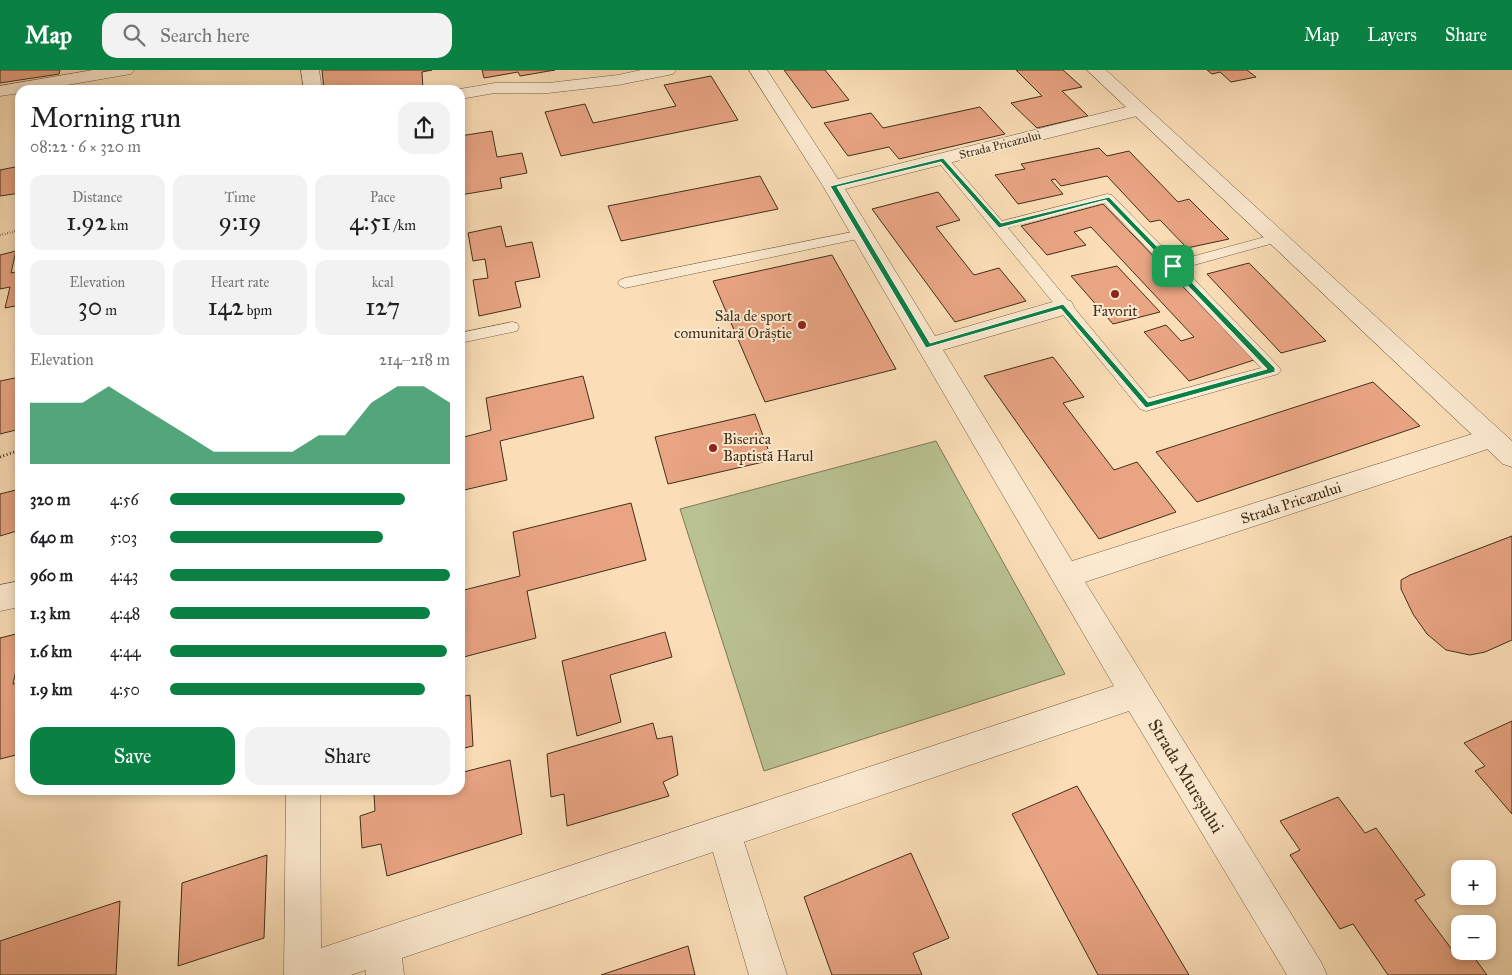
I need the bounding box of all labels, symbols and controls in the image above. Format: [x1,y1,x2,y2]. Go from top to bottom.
search box [102,13,452,58]
text: Map [25,20,72,50]
icon: search [120,21,148,49]
text: Search here [160,24,250,47]
text: Map [1304,24,1339,46]
text: Layers [1367,24,1417,46]
text: Share [1445,24,1487,46]
text: Morning run [30,100,181,135]
button: share [398,102,450,154]
street label: Strada Pricazului [958,128,1043,162]
text: 08:22 · 6 × 320 m [30,137,141,156]
text: Distance [72,189,122,206]
text: Time [224,189,255,206]
text: Pace [370,189,395,206]
text: 1.92 [66,206,107,237]
text: 9:19 [219,206,261,237]
text: 4:51 [349,206,391,237]
text: km [107,217,128,234]
text: /km [391,217,416,234]
pin [1152,245,1194,287]
icon: arrive [1159,252,1187,280]
text: Elevation [70,274,125,291]
text: Heart rate [211,274,269,291]
text: kcal [372,274,394,291]
marker: Favorit [1109,288,1121,300]
text: 30 [78,291,102,322]
text: 142 [208,291,244,322]
text: 127 [365,291,400,322]
text: m [102,302,117,319]
text: bpm [244,302,272,319]
place label: Favorit [1092,302,1138,320]
place label: Sala de sport comunitară Orăștie [674,307,793,342]
marker: Sala de sport comunitară Orăștie [796,319,808,331]
text: Elevation [30,350,94,369]
text: 214–218 m [379,350,450,369]
place label: Biserica Baptistă Harul [723,430,815,465]
marker: Biserica Baptistă Harul [707,442,719,454]
street label: Strada Pricazului [1238,478,1344,528]
text: 320 m [30,490,71,509]
text: 4:56 [110,490,139,509]
text: 640 m [30,528,73,547]
text: 5:03 [110,528,137,547]
text: 960 m [30,566,73,585]
text: 4:43 [110,566,138,585]
text: 1.3 km [30,604,70,623]
text: 4:48 [110,604,140,623]
text: 1.6 km [30,642,72,661]
text: 4:44 [110,642,141,661]
text: 1.9 km [30,680,73,699]
text: 4:50 [110,680,140,699]
street label: Strada Mureșului [1143,715,1229,837]
button: Save [30,727,235,785]
button: Share [245,727,450,785]
map controls [1451,860,1496,960]
button: + [1451,860,1496,905]
button: − [1451,915,1496,960]

